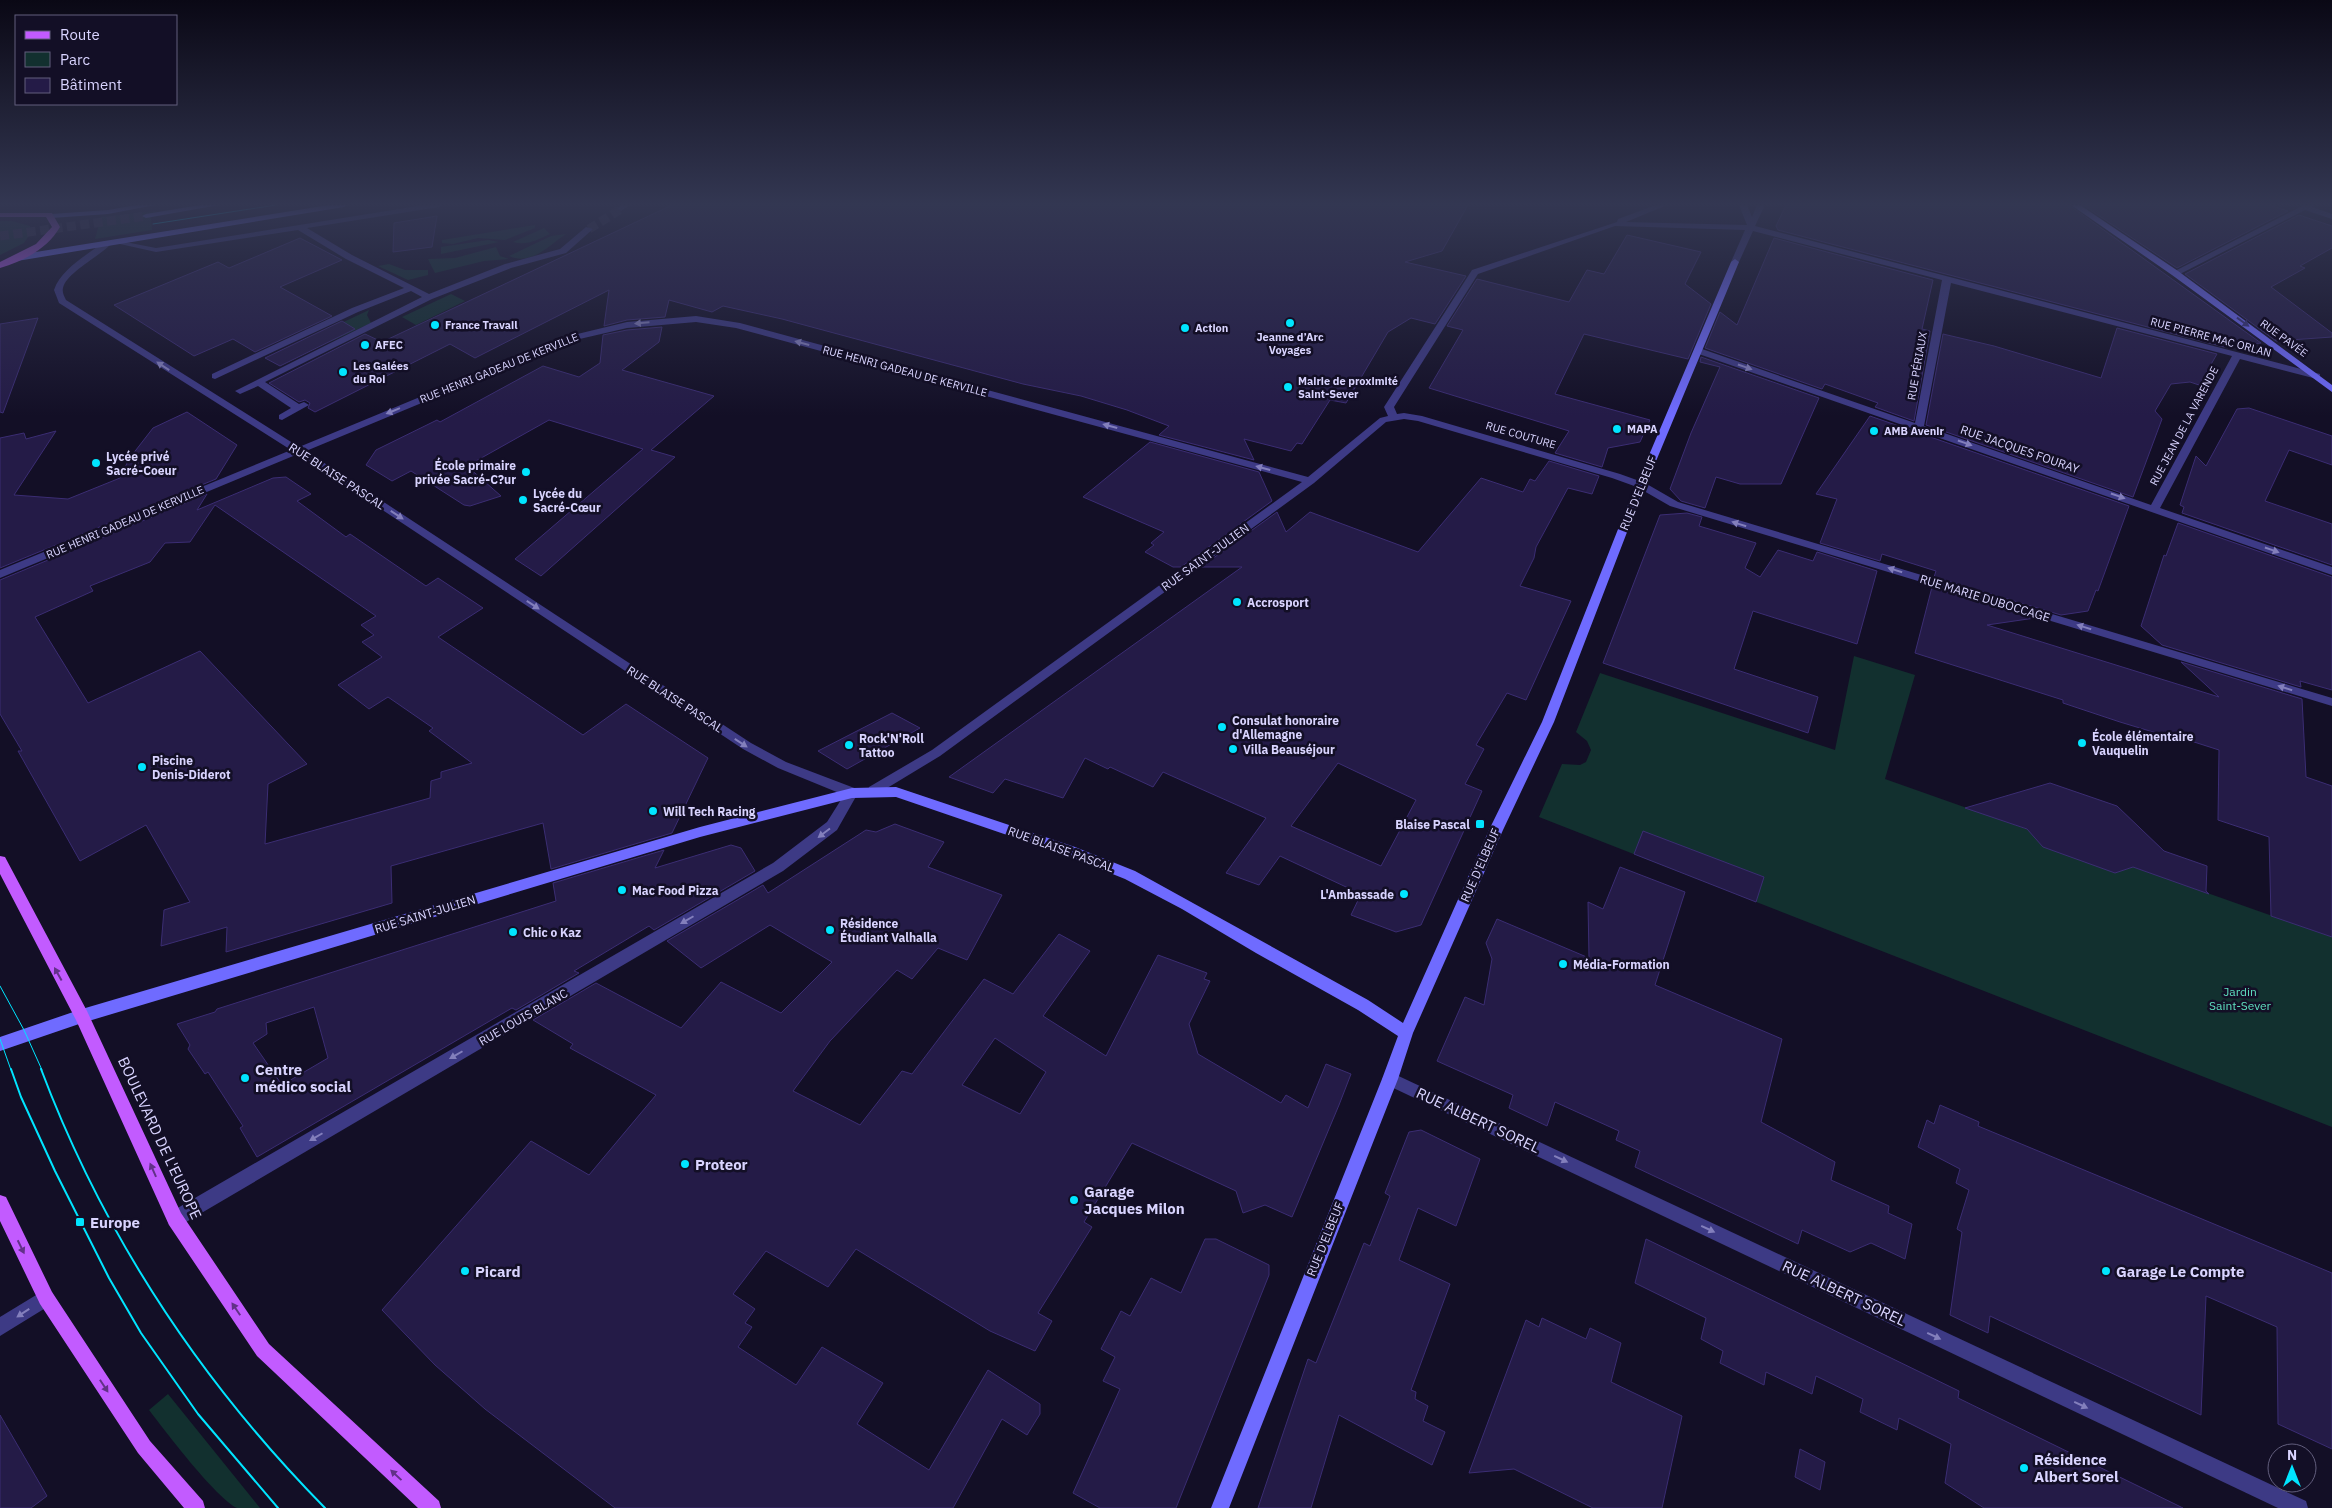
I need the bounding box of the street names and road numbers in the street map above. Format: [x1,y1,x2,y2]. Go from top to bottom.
street label: RUE PIERRE MAC ORLAN [2149,314,2273,360]
street label: RUE PAVÉE [2257,316,2311,360]
street label: RUE HENRI GADEAU DE KERVILLE [418,330,580,406]
street label: RUE PÉRIAUX [1904,331,1930,401]
street label: RUE HENRI GADEAU DE KERVILLE [821,342,989,400]
street label: RUE JEAN DE LA VARENDE [2147,364,2221,488]
street label: RUE COUTURE [1484,418,1558,452]
street label: RUE JACQUES FOURAY [1959,422,2081,476]
street label: RUE BLAISE PASCAL [286,439,388,513]
street label: RUE D'ELBEUF [1616,453,1660,532]
street label: RUE HENRI GADEAU DE KERVILLE [44,482,206,562]
street label: RUE SAINT-JULIEN [1158,520,1252,594]
street label: RUE MARIE DUBOCCAGE [1918,571,2052,625]
street label: RUE BLAISE PASCAL [624,662,726,736]
street label: RUE BLAISE PASCAL [1006,823,1116,875]
street label: RUE D'ELBEUF [1457,826,1503,904]
street label: RUE SAINT-JULIEN [373,892,477,936]
street label: RUE LOUIS BLANC [476,985,571,1049]
street label: BOULEVARD DE L'EUROPE [114,1054,206,1222]
street label: RUE ALBERT SOREL [1413,1083,1543,1157]
street label: RUE D'ELBEUF [1303,1199,1347,1278]
street label: RUE ALBERT SOREL [1779,1256,1909,1330]

